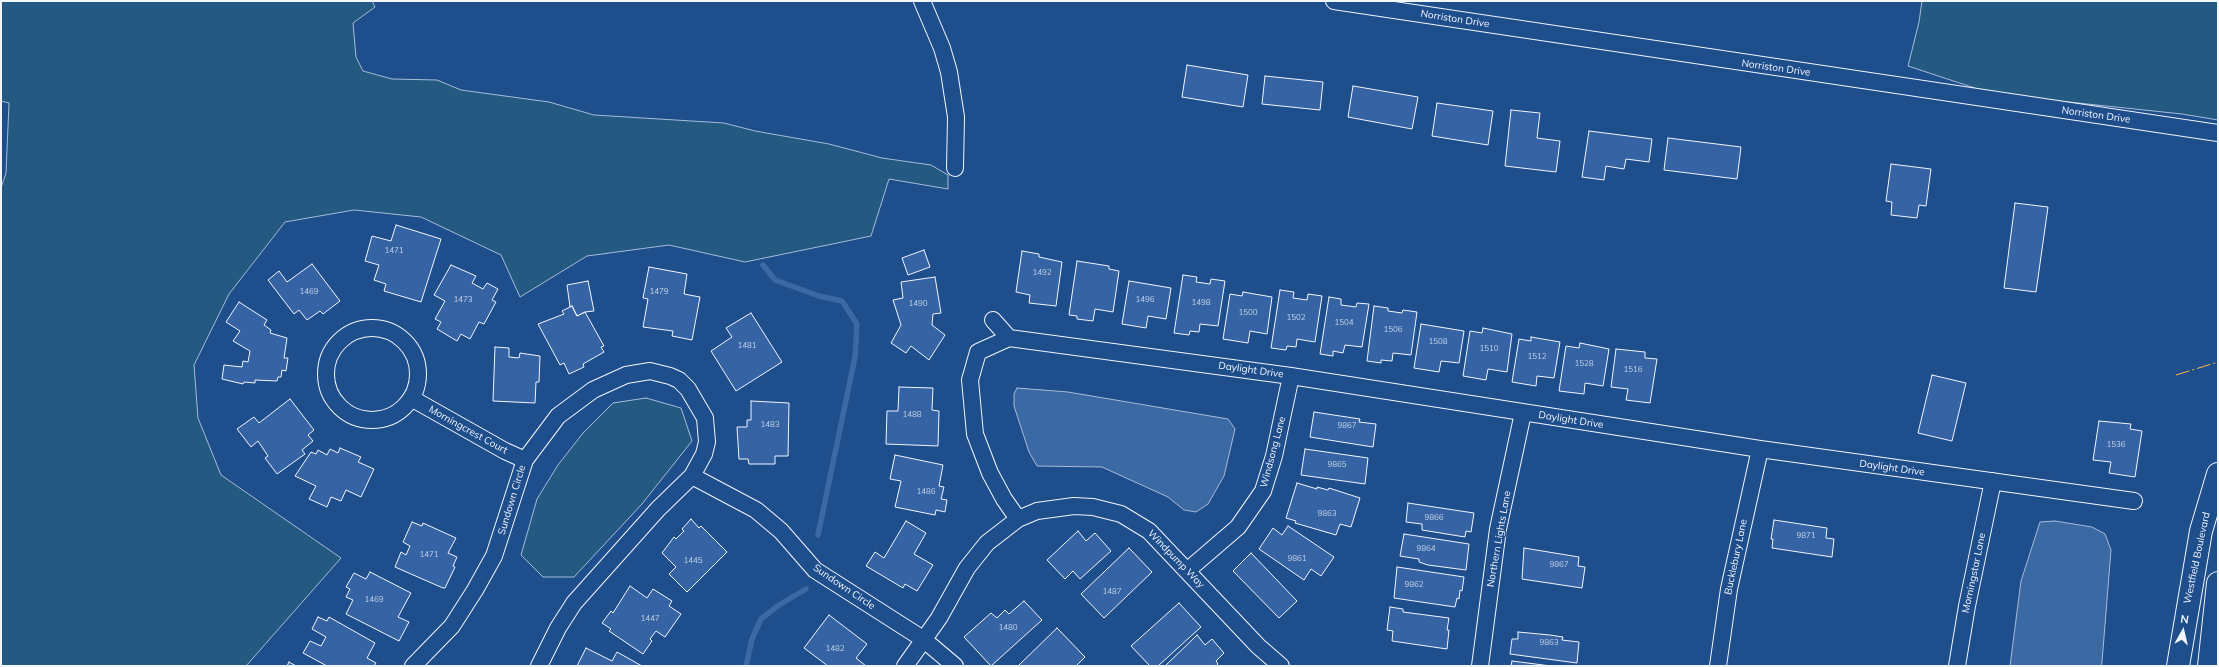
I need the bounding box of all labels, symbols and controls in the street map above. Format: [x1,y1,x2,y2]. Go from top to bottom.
street label: Norriston Drive [1420,8,1490,30]
street label: Norriston Drive [1741,57,1811,79]
street label: Norriston Drive [2061,104,2131,126]
house number: 1471 [384,246,404,256]
house number: 1492 [1032,268,1052,278]
house number: 1469 [299,287,319,297]
house number: 1479 [649,287,669,297]
house number: 1473 [453,295,473,305]
house number: 1496 [1135,295,1155,305]
house number: 1498 [1191,298,1211,308]
house number: 1490 [908,299,928,309]
house number: 1500 [1238,308,1258,318]
house number: 1502 [1286,313,1306,323]
house number: 1504 [1334,318,1354,328]
house number: 1506 [1383,325,1403,335]
house number: 1508 [1428,337,1448,347]
house number: 1481 [737,341,757,351]
house number: 1510 [1479,344,1499,354]
house number: 1512 [1527,352,1547,362]
street label: Daylight Drive [1218,359,1284,381]
house number: 1528 [1574,359,1594,369]
house number: 1516 [1623,365,1643,375]
street label: Morningcrest Court [426,403,510,457]
street label: Daylight Drive [1538,409,1604,431]
house number: 1488 [902,410,922,420]
street label: Windsong Lane [1258,415,1288,489]
house number: 1483 [760,420,780,430]
house number: 9867 [1337,421,1357,431]
house number: 1536 [2106,440,2126,450]
street label: Daylight Drive [1859,457,1925,479]
house number: 9865 [1327,460,1347,470]
street label: Sundown Circle [496,464,528,536]
house number: 1486 [916,487,936,497]
street label: Northern Lights Lane [1485,490,1513,588]
house number: 9863 [1317,509,1337,519]
street label: Westfield Boulevard [2181,511,2213,605]
house number: 9866 [1424,513,1444,523]
street label: Bucklebury Lane [1722,518,1750,596]
street label: Windpump Way [1145,527,1207,591]
house number: 9871 [1796,531,1816,541]
street label: Morningstar Lane [1960,532,1988,614]
house number: 9864 [1416,544,1436,554]
house number: 1471 [419,550,439,560]
house number: 9861 [1287,554,1307,564]
house number: 1445 [683,556,703,566]
house number: 9867 [1549,560,1569,570]
street label: Sundown Circle [811,562,877,612]
house number: 9862 [1404,580,1424,590]
house number: 1487 [1102,587,1122,597]
house number: 1469 [364,595,384,605]
north arrow [2163,611,2203,651]
text: N [2180,612,2190,627]
house number: 1447 [640,614,660,624]
house number: 1480 [998,623,1018,633]
house number: 9863 [1539,638,1559,648]
house number: 1482 [825,644,845,654]

